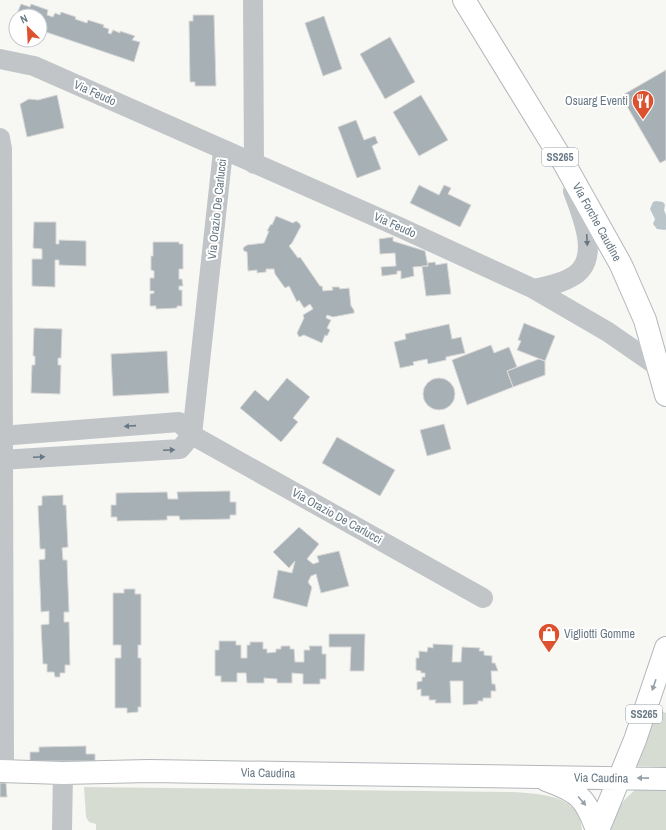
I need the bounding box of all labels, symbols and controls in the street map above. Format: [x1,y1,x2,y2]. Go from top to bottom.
north arrow [8,8,48,48]
text: N [18,11,30,27]
street label: Via Feudo [71,77,119,109]
restaurant icon: Osuarg Eventi [630,88,656,121]
place label: Osuarg Eventi [565,93,628,109]
road number: SS265 [542,148,578,166]
street label: Via Orazio De Carlucci [204,158,230,260]
street label: Via Forche Caudine [569,180,625,264]
street label: Via Feudo [371,209,419,241]
one-way arrow [584,234,590,247]
one-way arrow [124,423,136,430]
one-way arrow [163,446,175,453]
one-way arrow [33,454,45,461]
street label: Via Orazio De Carlucci [289,485,385,547]
shop icon: Vigliotti Gomme [536,621,562,654]
place label: Vigliotti Gomme [564,626,635,642]
one-way arrow [651,680,657,692]
road number: SS265 [626,705,662,723]
street label: Via Caudina [241,765,296,781]
street label: Via Caudina [574,770,629,786]
one-way arrow [636,775,649,781]
one-way arrow [577,796,586,805]

